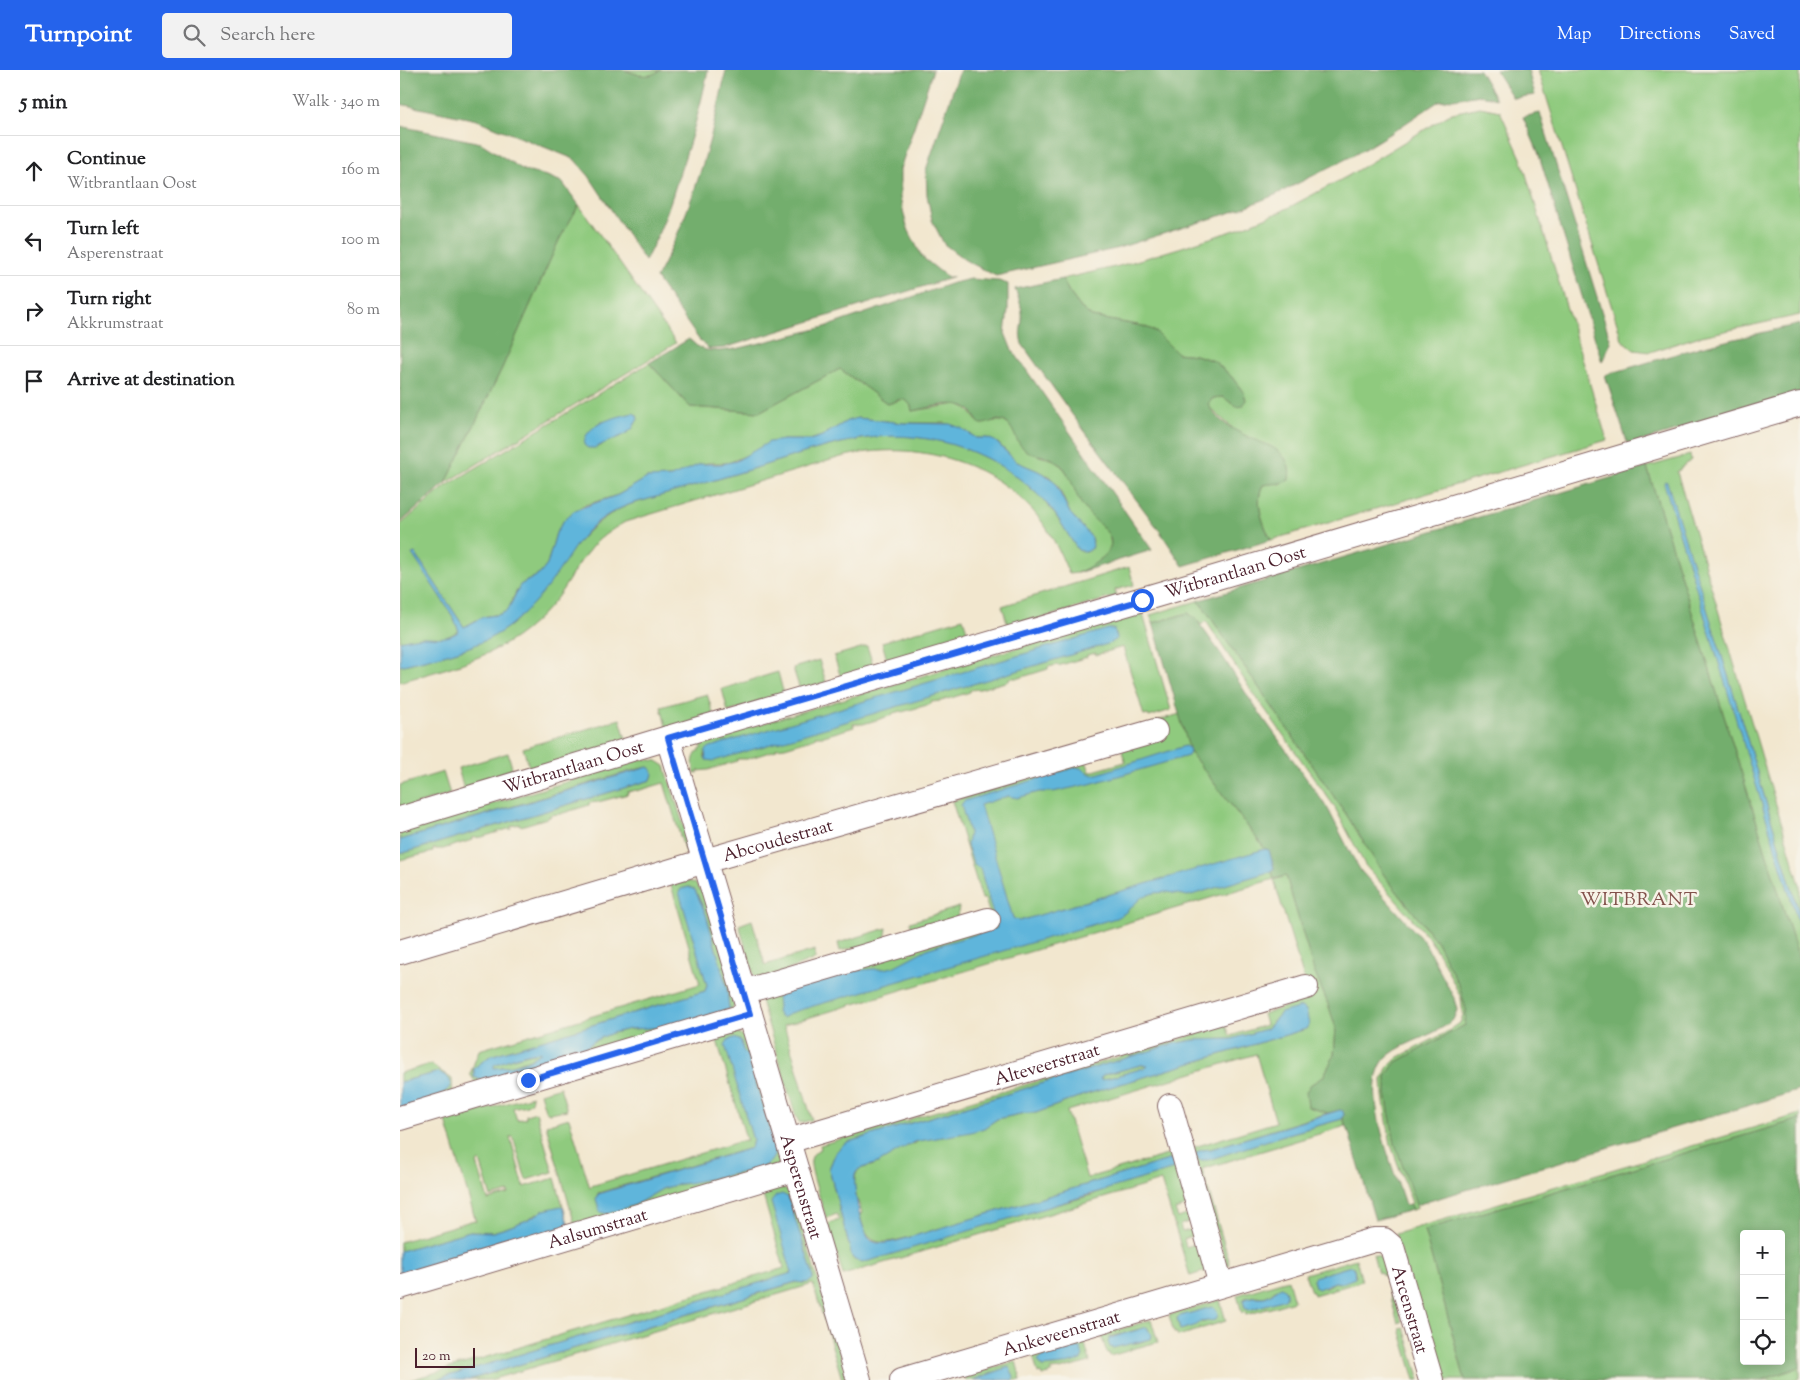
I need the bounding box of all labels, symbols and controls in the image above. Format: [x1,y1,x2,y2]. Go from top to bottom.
search box [162,13,512,58]
text: Turnpoint [25,18,132,52]
icon: search [180,21,208,49]
text: Search here [220,22,315,49]
text: Map [1557,22,1592,48]
text: Directions [1620,22,1701,48]
text: Saved [1729,22,1775,48]
text: 5 min [20,88,67,118]
text: Walk · 340 m [292,91,380,114]
text: Continue [67,146,146,173]
icon: ahead [20,157,48,185]
text: 160 m [342,159,380,182]
text: Witbrantlaan Oost [67,173,197,196]
text: Turn left [67,216,139,243]
icon: left [20,227,48,255]
text: 100 m [341,229,380,252]
text: Asperenstraat [67,243,163,266]
text: Turn right [67,286,151,313]
icon: right [20,297,48,325]
text: 80 m [347,299,380,322]
text: Akkrumstraat [67,313,163,336]
icon: arrive [20,367,48,395]
text: Arrive at destination [67,367,235,394]
street label: Witbrantlaan Oost [1162,540,1309,607]
route start [1131,589,1154,612]
street label: Witbrantlaan Oost [500,735,648,802]
street label: Abcoudestraat [720,814,836,870]
district label: WITBRANT [1580,887,1698,914]
street label: Alteveerstraat [992,1038,1103,1094]
route end [517,1069,540,1092]
street label: Asperenstraat [772,1131,827,1243]
street label: Aalsumstraat [545,1203,651,1257]
map controls [1740,1230,1785,1365]
button: + [1740,1230,1785,1275]
street label: Arcenstraat [1383,1263,1434,1357]
button: − [1740,1275,1785,1320]
street label: Ankeveenstraat [1000,1305,1124,1364]
button: locate [1740,1320,1785,1365]
scale bar [415,1345,475,1368]
text: 20 m [422,1347,451,1367]

